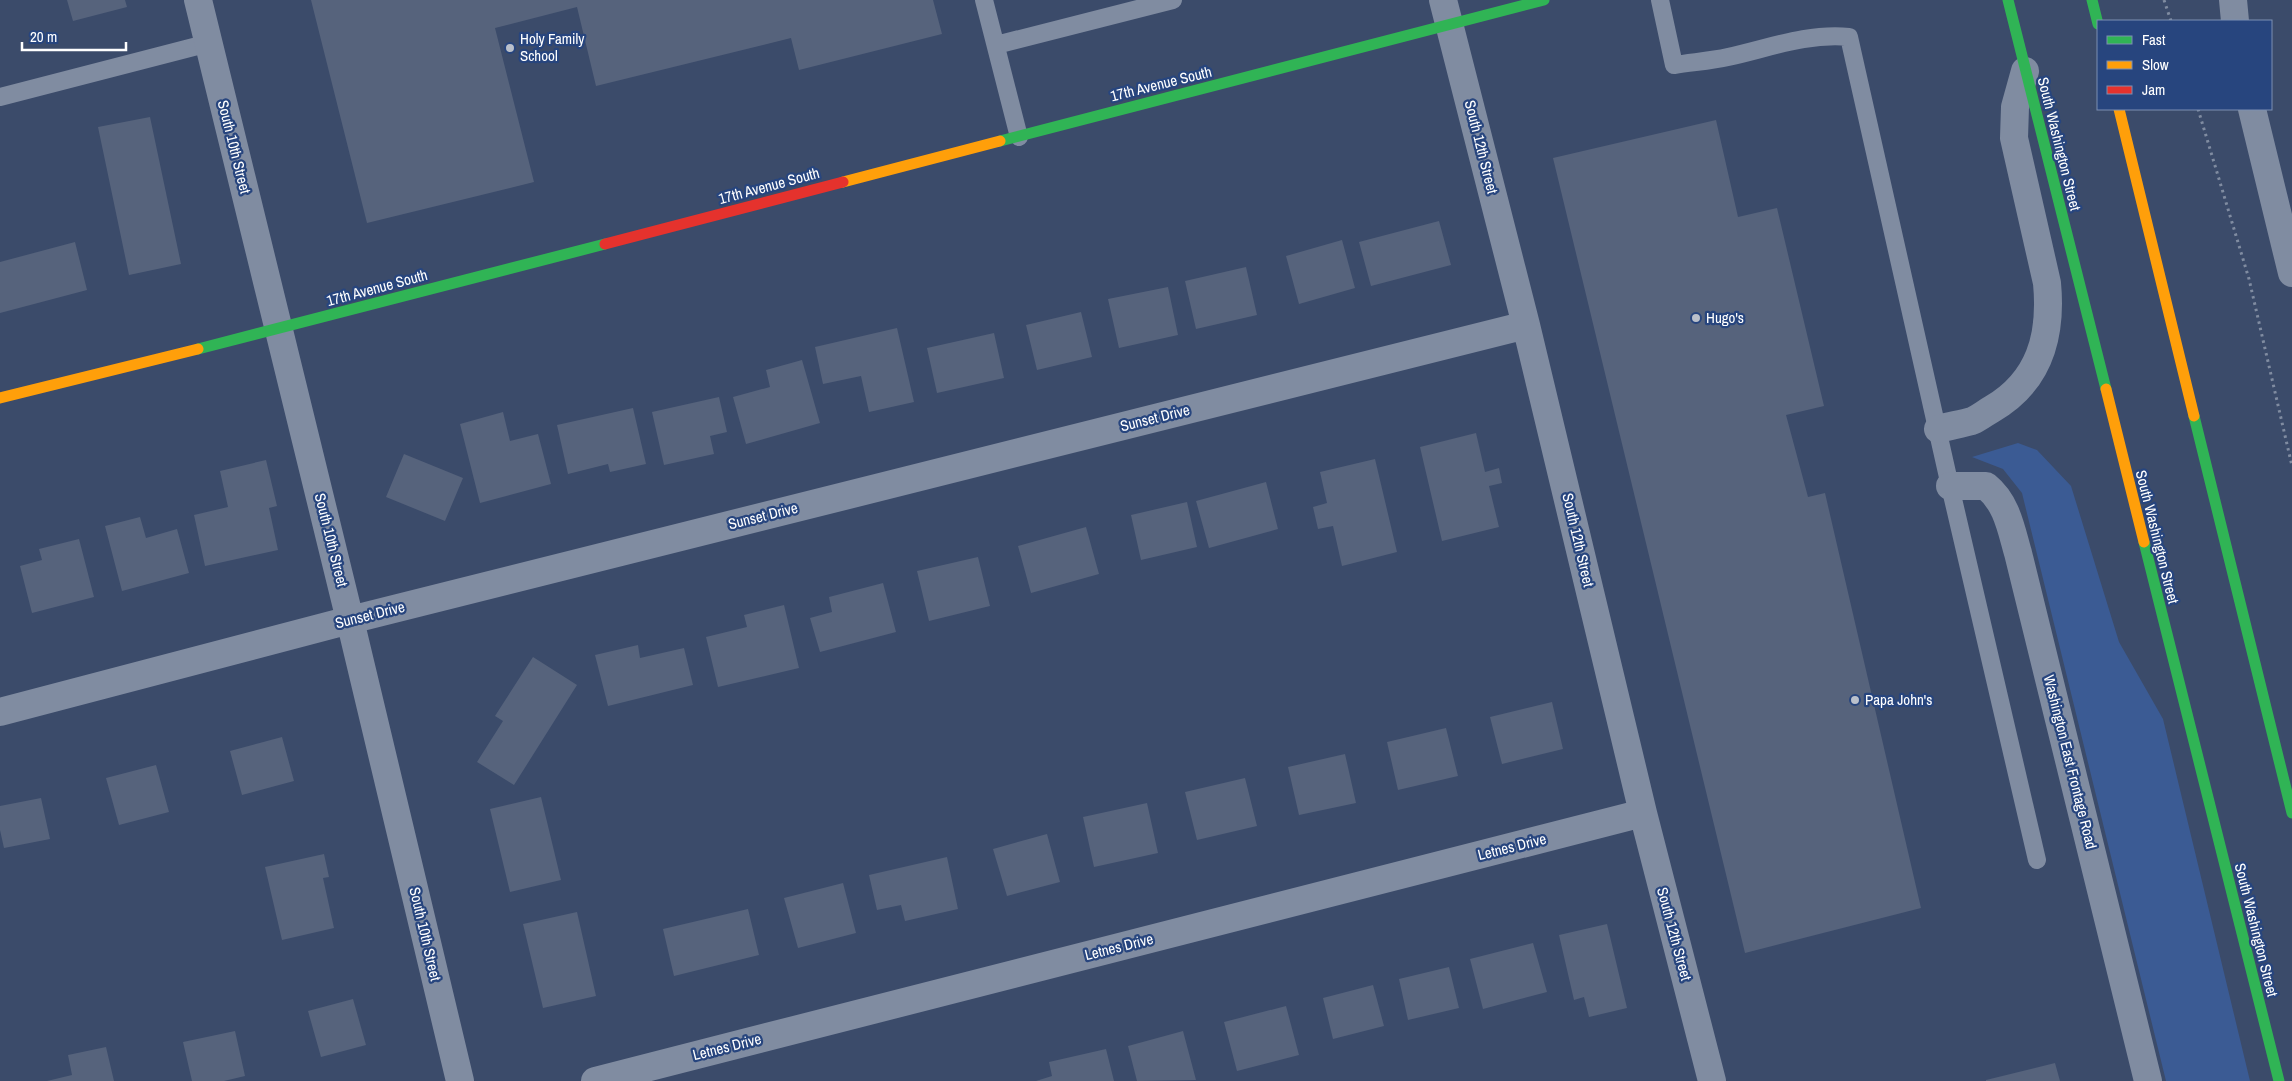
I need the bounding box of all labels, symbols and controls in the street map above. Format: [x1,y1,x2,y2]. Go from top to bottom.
scale bar [22,20,126,52]
legend [2097,20,2272,110]
text: 20 m [30,26,57,47]
place label: Holy Family School [520,28,585,66]
text: Fast [2142,29,2166,50]
marker: Holy Family School [504,42,516,54]
text: Slow [2142,54,2169,75]
street label: 17th Avenue South [1108,61,1214,106]
street label: South Washington Street [2033,75,2086,213]
text: Jam [2142,79,2165,100]
street label: South 10th Street [213,98,256,196]
street label: South 12th Street [1460,98,1503,196]
street label: 17th Avenue South [716,162,822,209]
street label: 17th Avenue South [324,264,430,311]
place label: Hugo's [1706,307,1744,328]
marker: Hugo's [1690,312,1702,324]
street label: Sunset Drive [1118,399,1192,436]
street label: South Washington Street [2131,468,2184,606]
street label: South 10th Street [310,491,353,589]
street label: South 12th Street [1557,491,1600,589]
street label: Sunset Drive [726,497,800,534]
street label: Sunset Drive [333,596,407,633]
street label: Washington East Frontage Road [2039,673,2102,851]
place label: Papa John's [1865,689,1932,710]
marker: Papa John's [1849,694,1861,706]
street label: Letnes Drive [1475,828,1548,865]
street label: South Washington Street [2230,861,2283,999]
street label: South 10th Street [404,885,447,983]
street label: South 12th Street [1652,885,1697,983]
street label: Letnes Drive [1082,928,1155,965]
street label: Letnes Drive [690,1028,763,1065]

